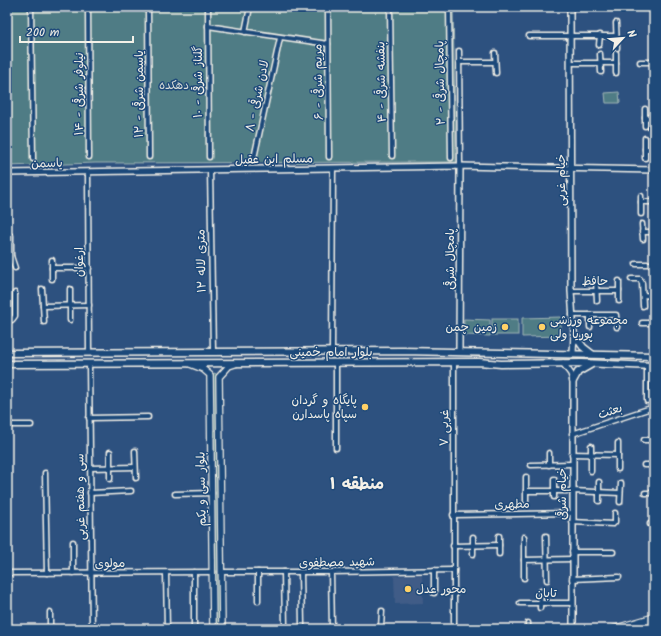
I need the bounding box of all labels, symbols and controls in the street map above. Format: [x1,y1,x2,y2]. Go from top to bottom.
scale bar [20,18,133,44]
north arrow [603,18,643,58]
text: 200 m [26,23,60,42]
text: N [621,27,641,41]
street label: پامچال شرقی - ۲ [430,40,451,125]
street label: بنفشه شرقی - ۴ [371,41,392,123]
street label: مریم شرقی - ۶ [308,44,329,120]
street label: گلناز شرقی - ۱۰ [189,46,208,118]
street label: یاسمن شرقی - ۱۲ [130,50,149,138]
street label: نیلوفر شرقی - ۱۴ [70,53,89,135]
street label: لادن شرقی - ۸ [241,59,274,134]
park label: دهکده [159,76,189,95]
street label: مسلم ابن عقیل [235,149,313,170]
street label: یاسمن [31,154,63,173]
street label: خیام غربی [552,154,571,206]
street label: پامچال شرقی [441,228,460,290]
street label: ۱۲ متری لاله [191,229,212,293]
street label: ارغوان [70,247,89,277]
street label: حافظ [582,272,608,291]
place label: مجموعه ورزشی پوریا ولی [550,311,628,344]
place label: زمین چمن [445,318,497,337]
marker: زمین چمن [500,322,510,332]
marker: مجموعه ورزشی پوریا ولی [537,322,547,332]
street label: بلوار امام خمینی [289,343,373,362]
place label: پایگاه و گردان سپاه پاسدارن [292,391,357,424]
street label: بعثت [595,399,625,424]
marker: پایگاه و گردان سپاه پاسدارن [360,402,370,412]
street label: ۷ غربی [435,409,454,447]
street label: بلوار سی و یکم [191,451,212,527]
street label: سی و هفتم غربی [70,453,91,541]
street label: خیام شرقی [553,468,572,520]
district label: منطقه ۱ [330,472,384,497]
street label: مطهری [494,495,530,514]
street label: شهید مصطفوی [299,552,375,573]
street label: مولوی [95,554,125,573]
place label: محور عدل [416,580,466,599]
marker: محور عدل [403,584,413,594]
street label: تابان [535,584,557,603]

